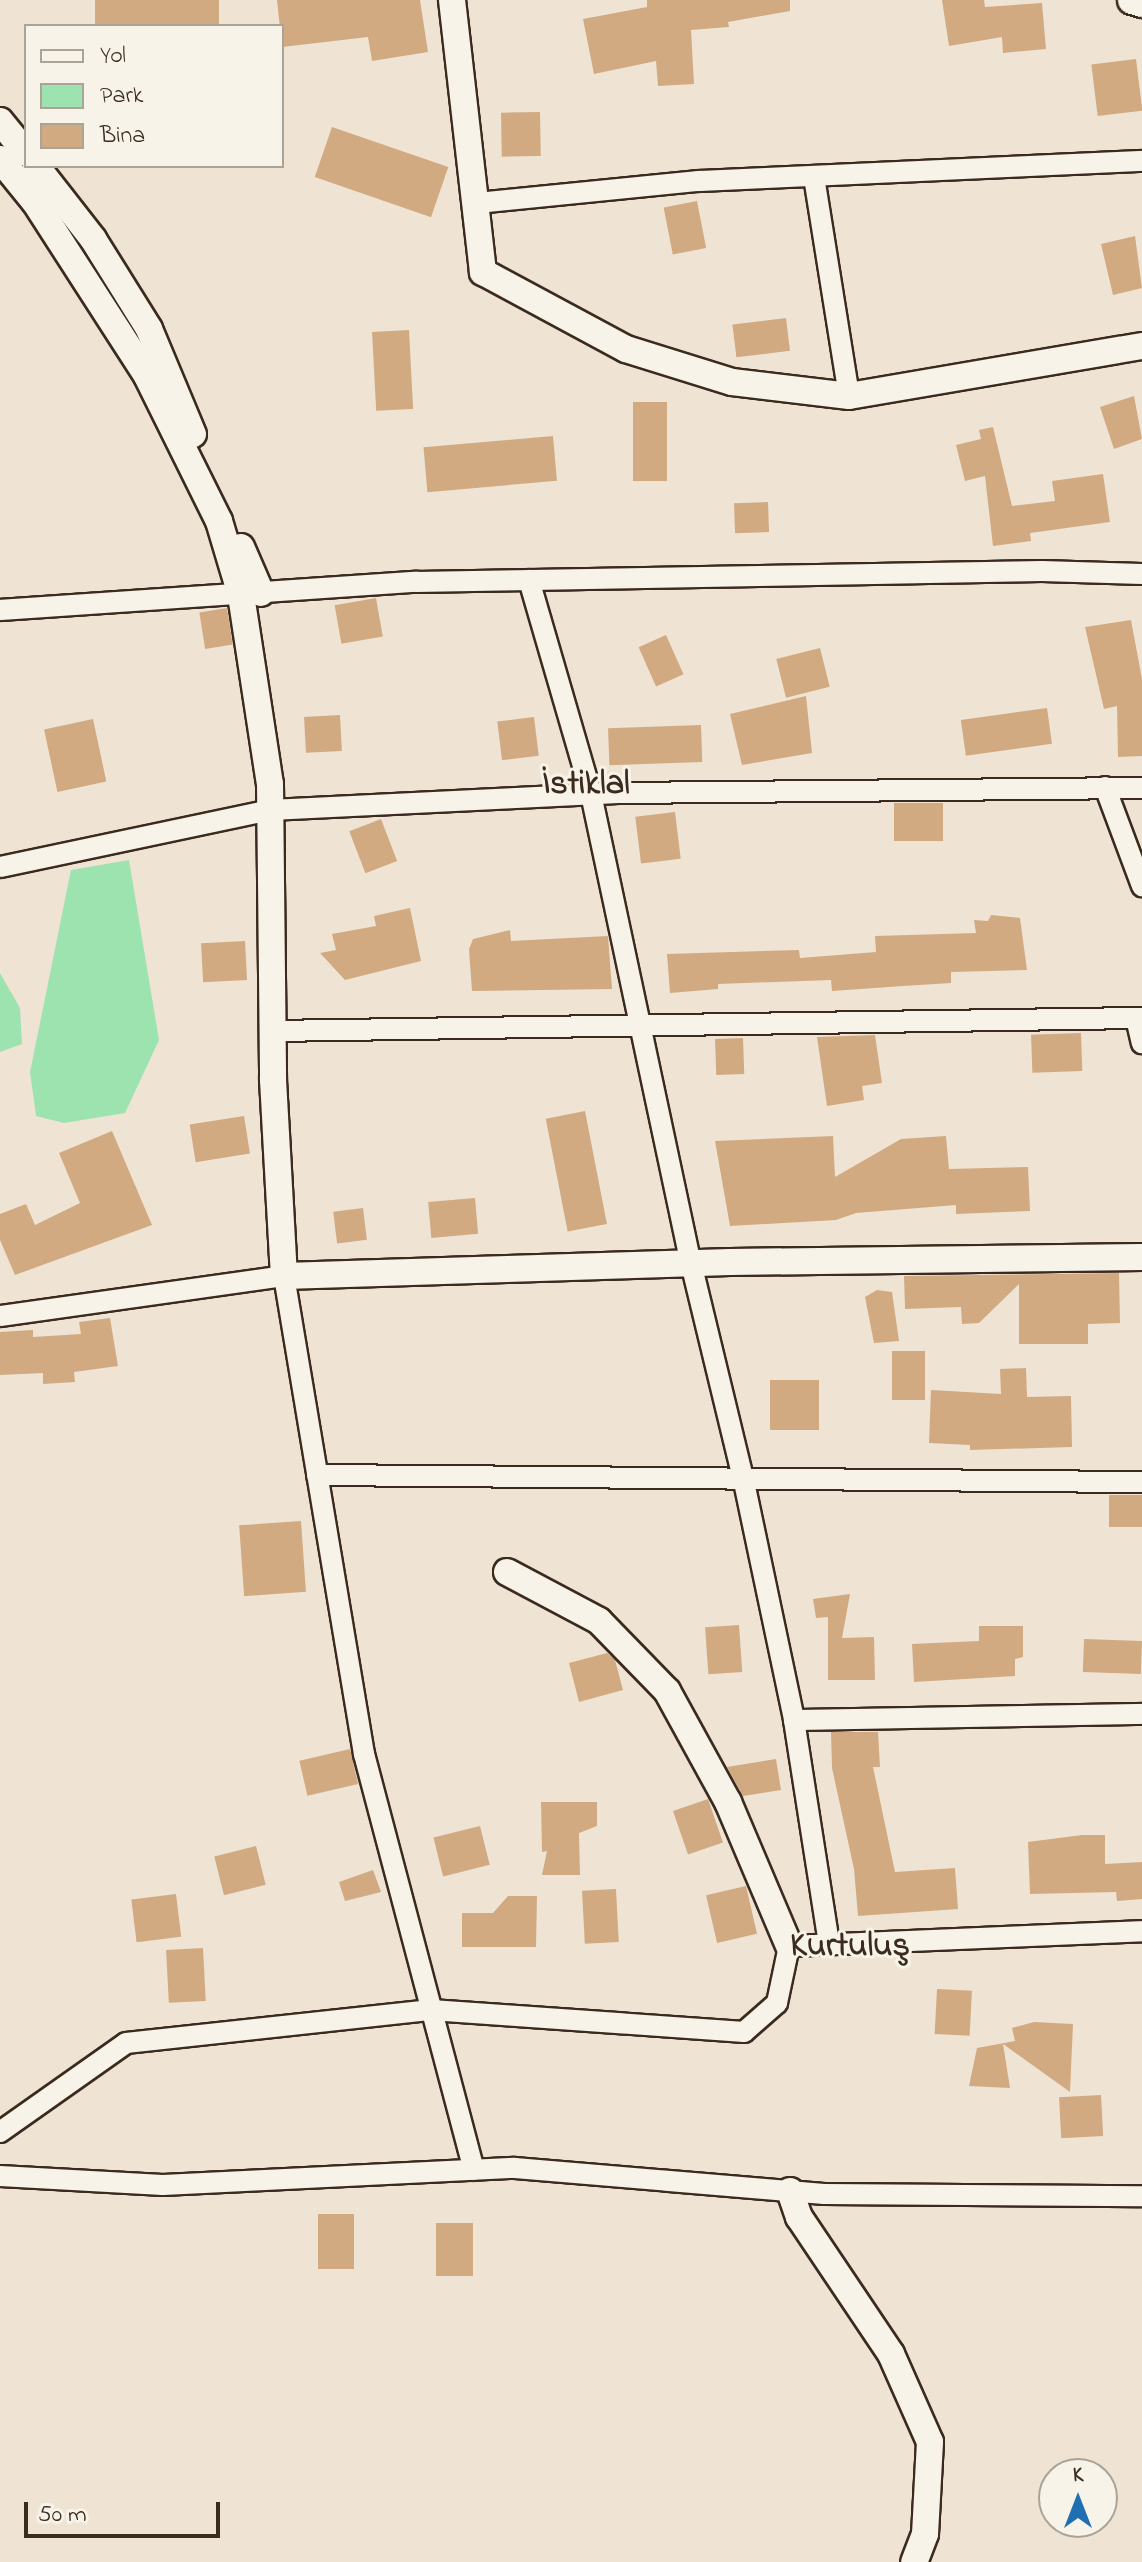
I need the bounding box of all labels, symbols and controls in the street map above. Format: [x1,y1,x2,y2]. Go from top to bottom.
legend [24,24,284,168]
text: Yol [100,39,126,74]
text: Park [100,79,143,114]
text: Bina [100,119,145,154]
district label: İstiklal [542,766,630,806]
district label: Kurtuluş [790,1928,910,1968]
north arrow [1038,2458,1118,2538]
text: K [1073,2460,1083,2492]
scale bar [28,2486,224,2536]
text: 50 m [38,2498,87,2533]

